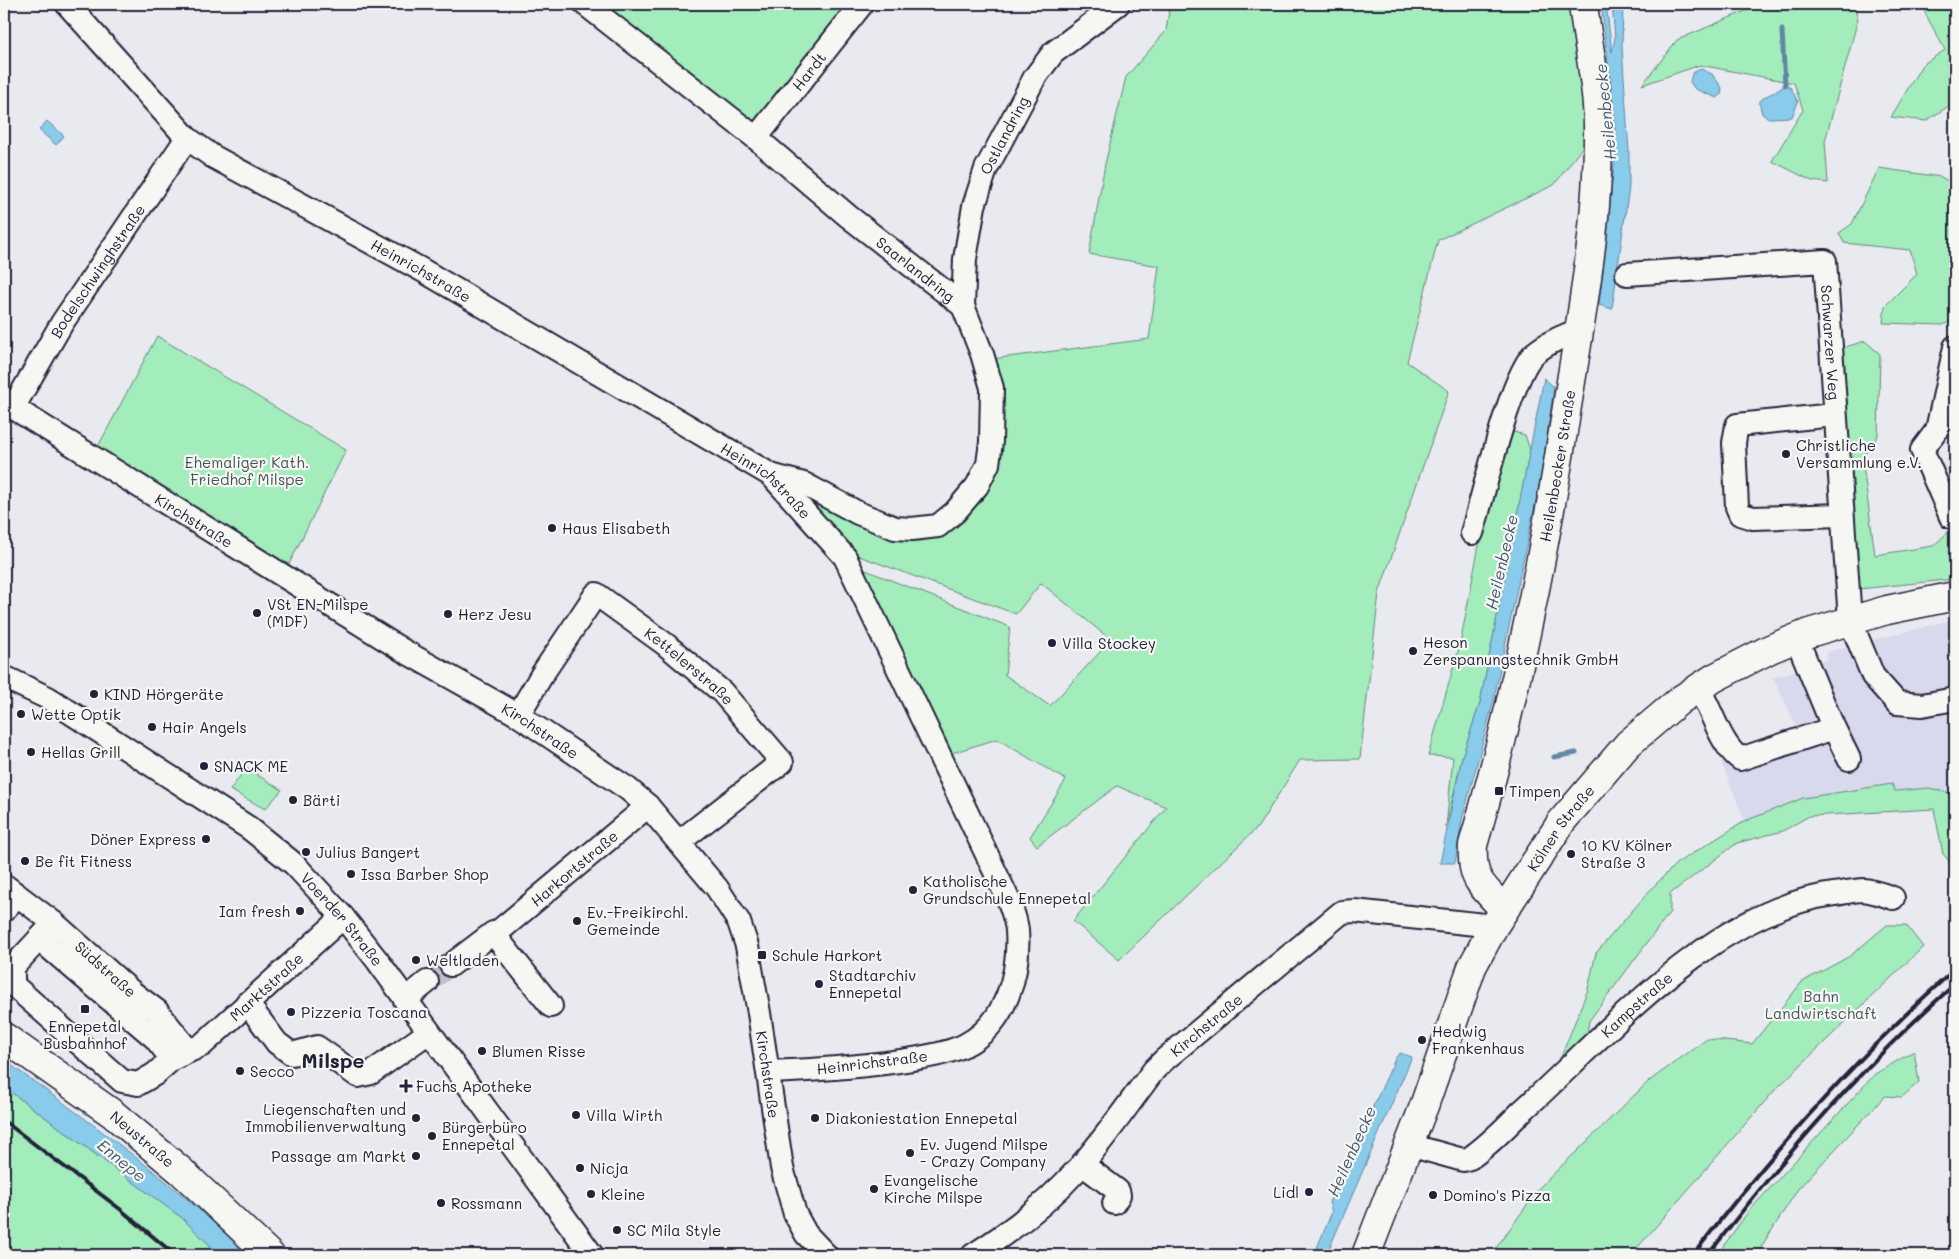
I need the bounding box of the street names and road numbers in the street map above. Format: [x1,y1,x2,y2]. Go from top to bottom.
street label: Hardt [787,48,830,95]
street label: Ostlandring [975,92,1033,178]
street label: Bodelschwinghstraße [46,200,149,341]
street label: Saarlandring [872,232,960,306]
street label: Heinrichstraße [367,234,475,307]
street label: Schwarzer Weg [1817,284,1845,401]
street label: Heilenbecker Straße [1534,388,1580,544]
street label: Heinrichstraße [717,438,816,523]
street label: Kirchstraße [151,489,237,552]
street label: Kettelerstraße [641,623,739,709]
street label: Kirchstraße [498,698,583,763]
street label: Kölner Straße [1522,781,1599,875]
street label: Harkortstraße [526,826,622,910]
street label: Voerder Straße [297,868,388,970]
street label: Südstraße [71,936,141,1002]
street label: Marktstraße [225,948,307,1025]
street label: Kampstraße [1596,967,1676,1042]
street label: Kirchstraße [1166,989,1246,1061]
street label: Kirchstraße [752,1030,784,1120]
street label: Heinrichstraße [815,1045,929,1079]
street label: Neustraße [106,1106,179,1172]

